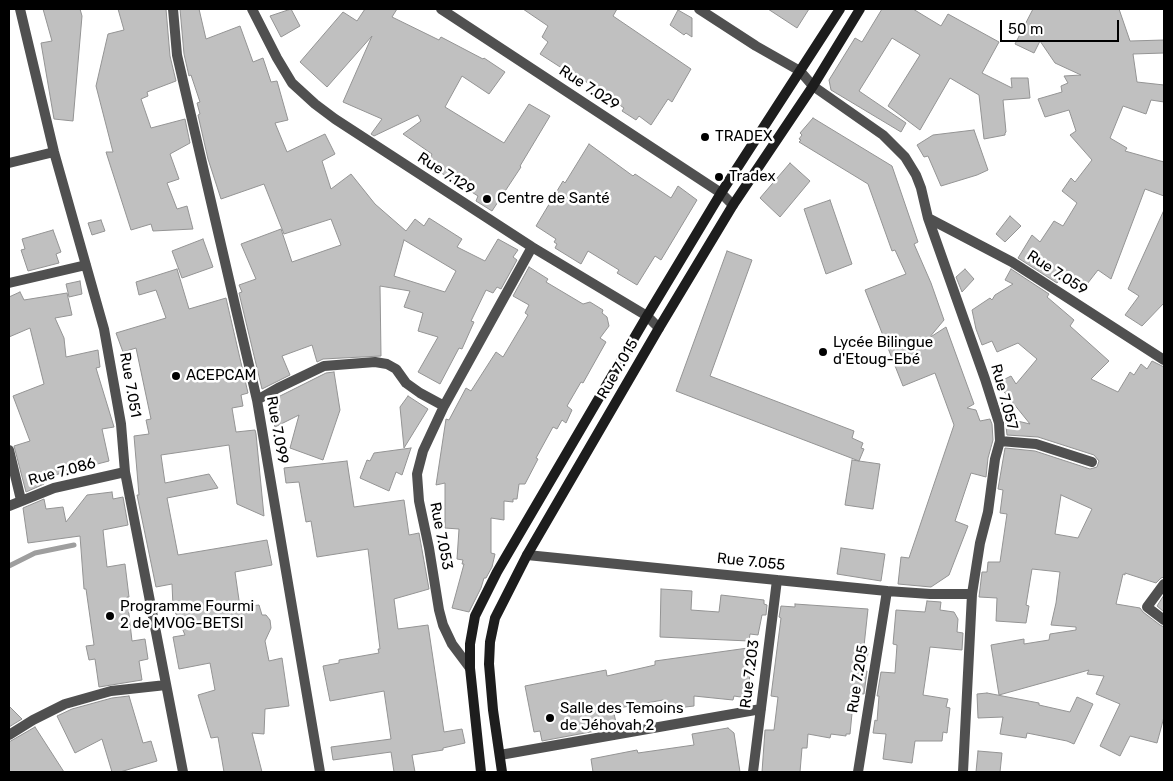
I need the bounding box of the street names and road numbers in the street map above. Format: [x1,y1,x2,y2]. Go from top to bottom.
street label: Rue 7.029 [555,62,623,114]
street label: Rue 7.129 [414,149,478,199]
street label: Rue 7.059 [1023,247,1091,299]
street label: Rue 7.015 [594,336,642,402]
street label: Rue 7.051 [115,351,145,419]
street label: Rue 7.057 [987,362,1021,432]
street label: Rue 7.099 [262,395,292,465]
street label: Rue 7.086 [26,454,98,490]
street label: Rue 7.053 [426,501,456,571]
street label: Rue 7.055 [716,549,786,575]
street label: Rue 7.203 [737,639,763,709]
street label: Rue 7.205 [844,644,872,714]

